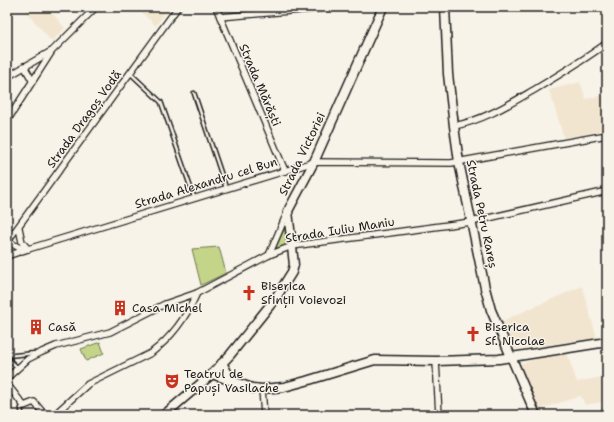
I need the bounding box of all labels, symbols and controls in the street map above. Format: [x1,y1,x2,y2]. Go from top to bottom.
street label: Strada Mărăști [235,41,285,129]
street label: Strada Dragoș Vodă [43,66,125,171]
street label: Strada Victoriei [275,110,329,198]
street label: Strada Alexandru cel Bun [133,154,279,212]
street label: Strada Petru Rareș [463,158,501,270]
street label: Strada Iuliu Maniu [284,213,396,247]
place label: Biserica Sfinții Voievozi [261,278,346,308]
church icon: Biserica Sfinții Voievozi [240,284,258,302]
building icon: Casa Michel [111,299,129,317]
place label: Casa Michel [132,300,203,316]
building icon: Casă [27,318,45,336]
place label: Casă [48,319,76,335]
place label: Biserica Sf. Nicolae [485,319,545,349]
church icon: Biserica Sf. Nicolae [464,325,482,343]
place label: Teatrul de Papuși Vasilache [184,366,279,396]
theatre icon: Teatrul de Papuși Vasilache [163,372,181,390]

